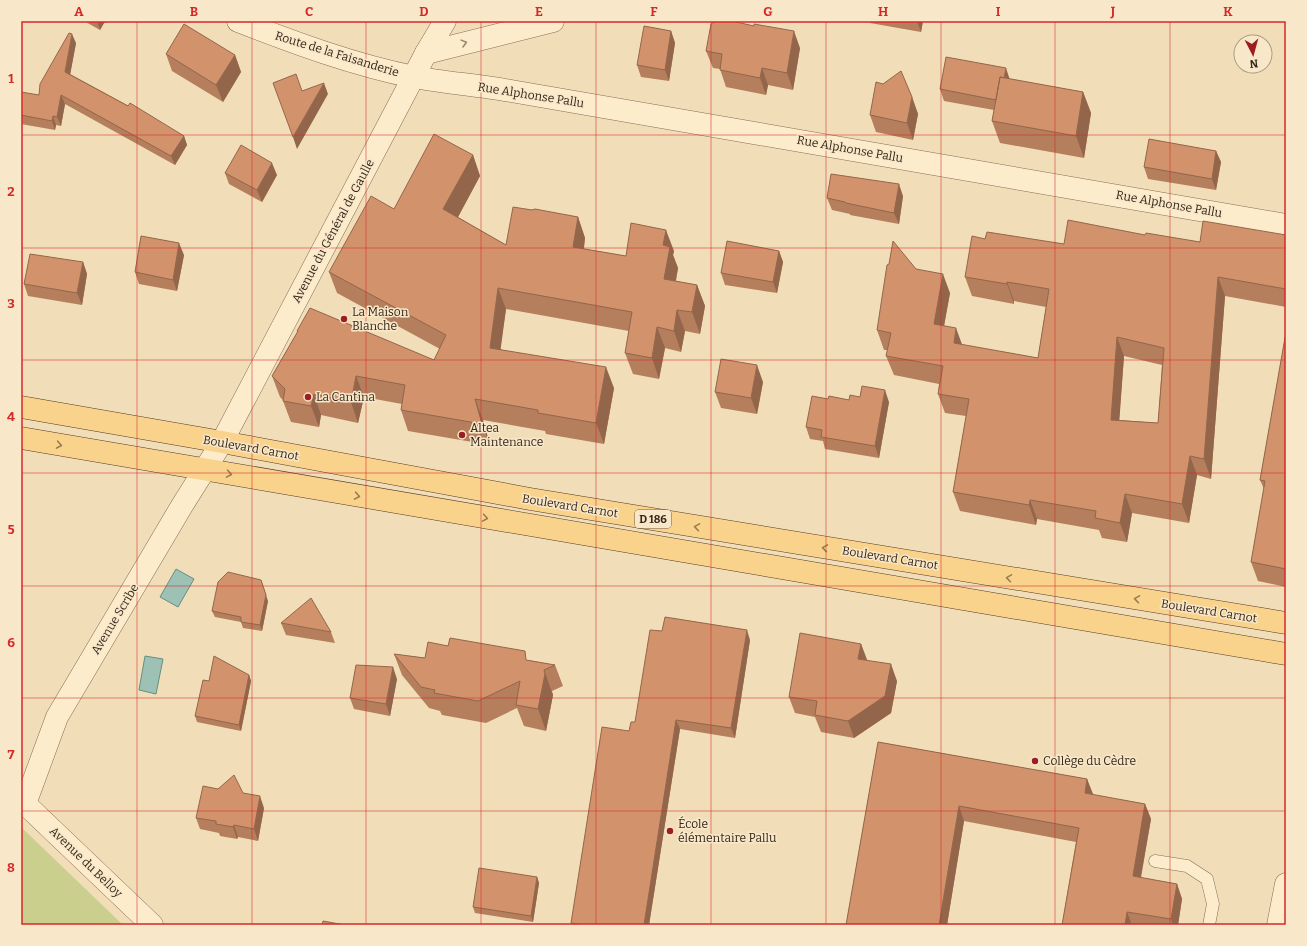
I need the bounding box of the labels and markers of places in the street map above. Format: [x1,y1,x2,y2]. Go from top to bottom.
place label: La Maison Blanche [352,305,409,333]
marker: La Maison Blanche [339,314,349,324]
place label: La Cantina [316,390,376,404]
marker: La Cantina [303,392,313,402]
place label: Altea Maintenance [470,421,543,449]
marker: Altea Maintenance [457,430,467,440]
place label: Collège du Cèdre [1043,754,1136,768]
marker: Collège du Cèdre [1030,756,1040,766]
place label: École élémentaire Pallu [678,816,777,845]
marker: École élémentaire Pallu [665,826,675,836]

